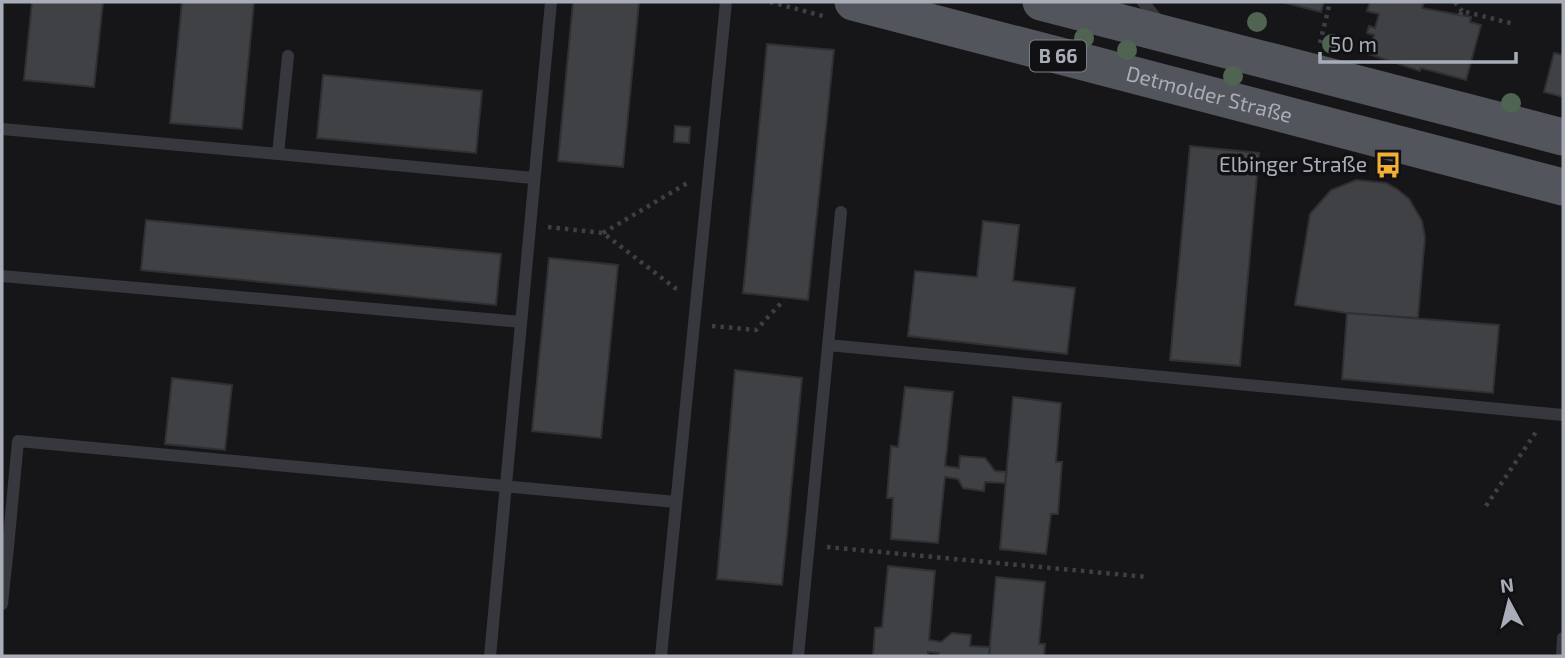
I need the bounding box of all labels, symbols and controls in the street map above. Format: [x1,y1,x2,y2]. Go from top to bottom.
scale bar [1320,21,1516,65]
text: 50 m [1330,31,1377,56]
road number: B 66 [1030,40,1086,72]
street label: Detmolder Straße [1124,60,1295,127]
bus stop icon: Elbinger Straße [1373,150,1403,180]
place label: Elbinger Straße [1219,151,1367,176]
north arrow [1474,567,1544,637]
text: N [1499,572,1515,597]

